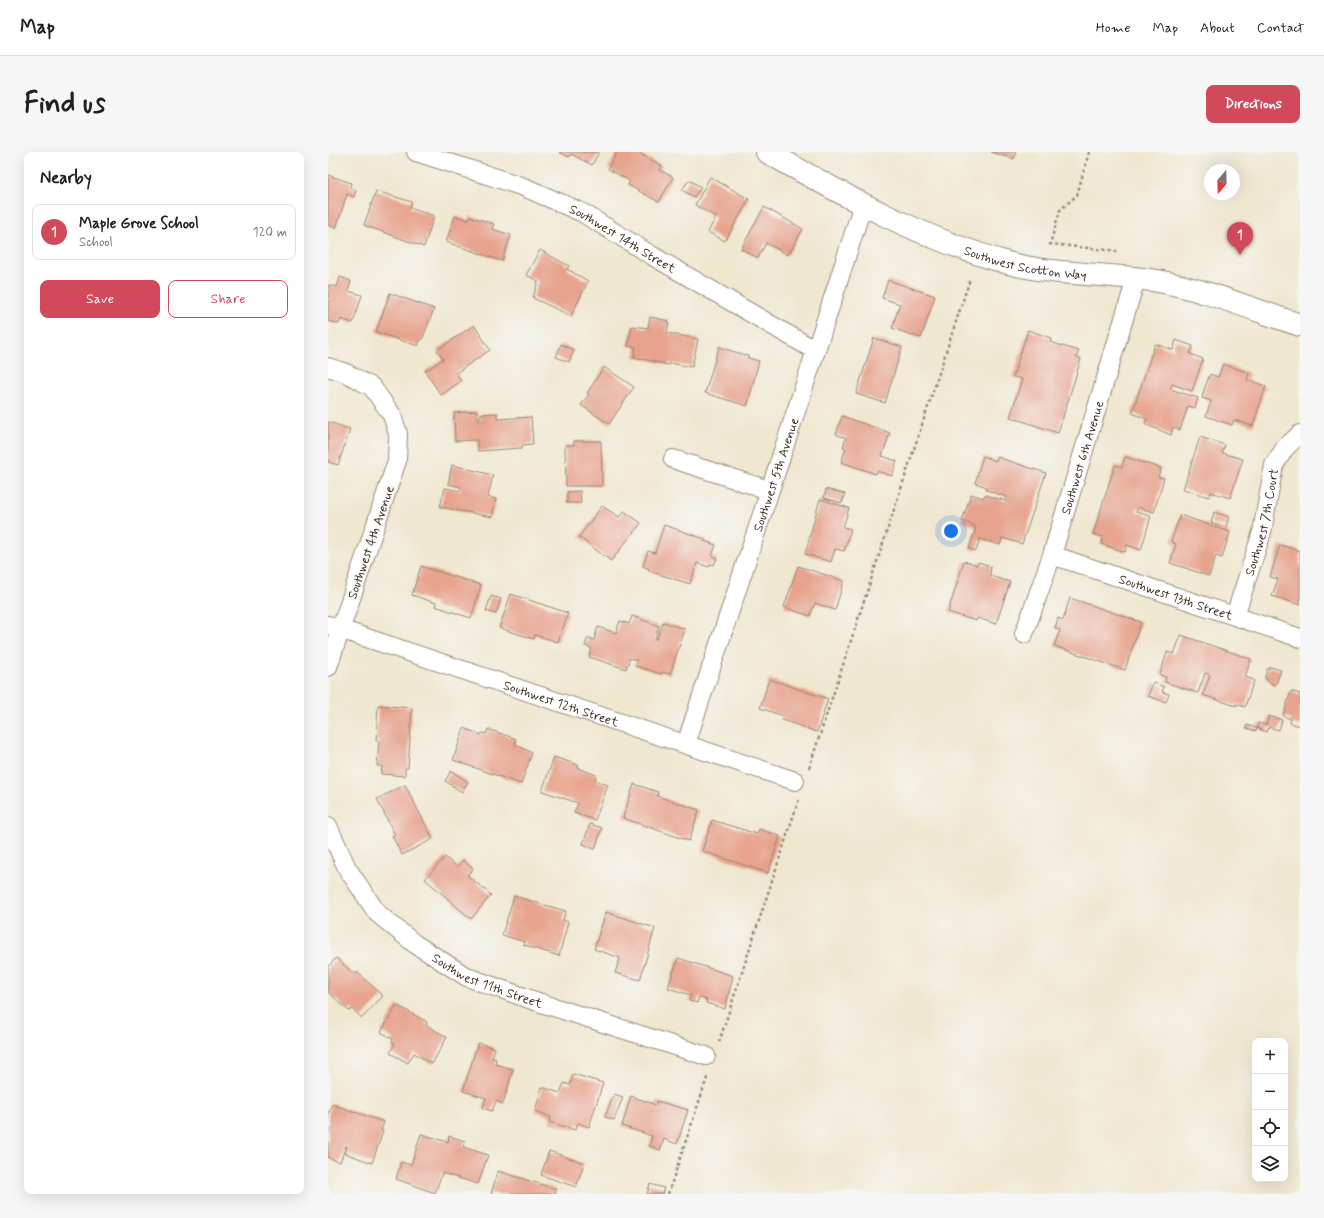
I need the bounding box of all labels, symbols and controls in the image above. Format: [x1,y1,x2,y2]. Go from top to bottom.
text: Map [20,15,55,40]
text: Home [1096,19,1130,37]
text: Map [1152,19,1178,37]
text: About [1200,19,1235,37]
text: Contact [1257,19,1304,37]
button: Directions [1206,85,1300,123]
text: Find us [24,86,105,123]
north arrow [1204,164,1240,200]
text: Nearby [40,167,92,189]
street label: Southwest 14th Street [566,201,679,278]
text: Maple Grove School [79,214,199,234]
pin: 1 [1227,222,1253,255]
text: 1 [51,224,57,241]
text: 120 m [253,224,287,241]
text: School [79,234,113,251]
street label: Southwest Scotton Way [961,243,1087,284]
button: Save [40,280,160,318]
button: Share [168,280,288,318]
street label: Southwest 6th Avenue [1058,399,1109,517]
street label: Southwest 5th Avenue [750,416,803,534]
street label: Southwest 7th Court [1242,467,1283,578]
street label: Southwest 4th Avenue [344,484,399,601]
your location [941,521,961,541]
street label: Southwest 13th Street [1117,571,1235,625]
street label: Southwest 12th Street [501,677,621,732]
street label: Southwest 11th Street [428,950,545,1013]
map controls [1252,1038,1288,1182]
button: + [1252,1038,1288,1074]
button: − [1252,1074,1288,1110]
button: locate [1252,1110,1288,1146]
button: layers [1252,1146,1288,1182]

